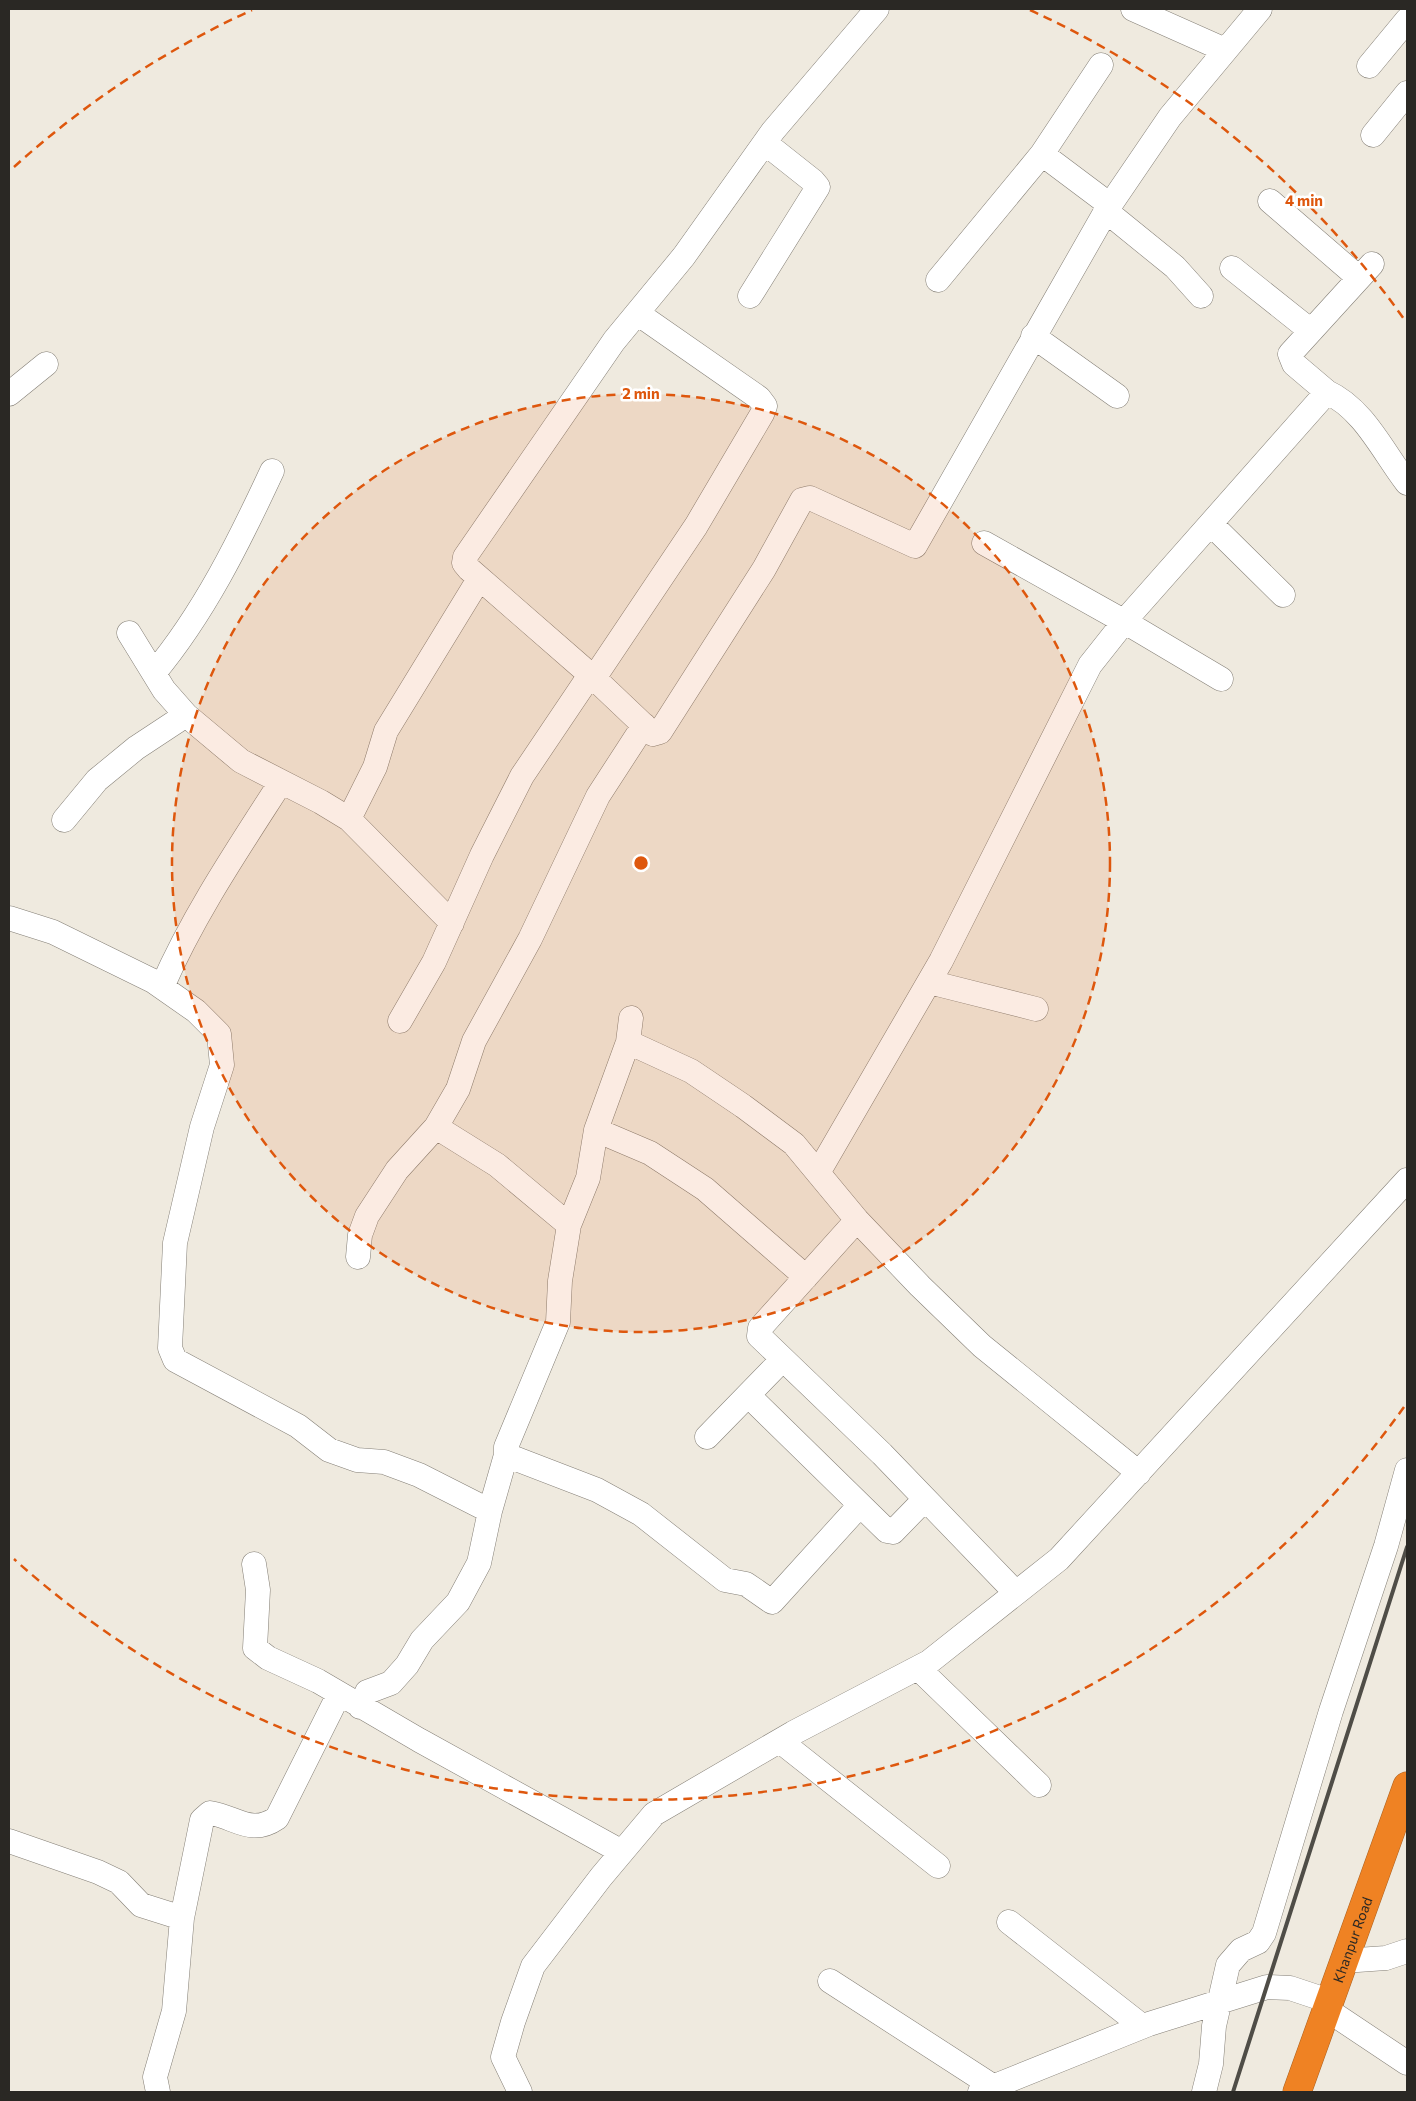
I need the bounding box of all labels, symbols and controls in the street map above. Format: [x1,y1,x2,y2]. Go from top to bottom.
text: 4 min [1285,191,1323,209]
text: 2 min [622,384,660,402]
centre of rings [632,854,650,872]
street label: Khanpur Road [1329,1894,1375,1985]

